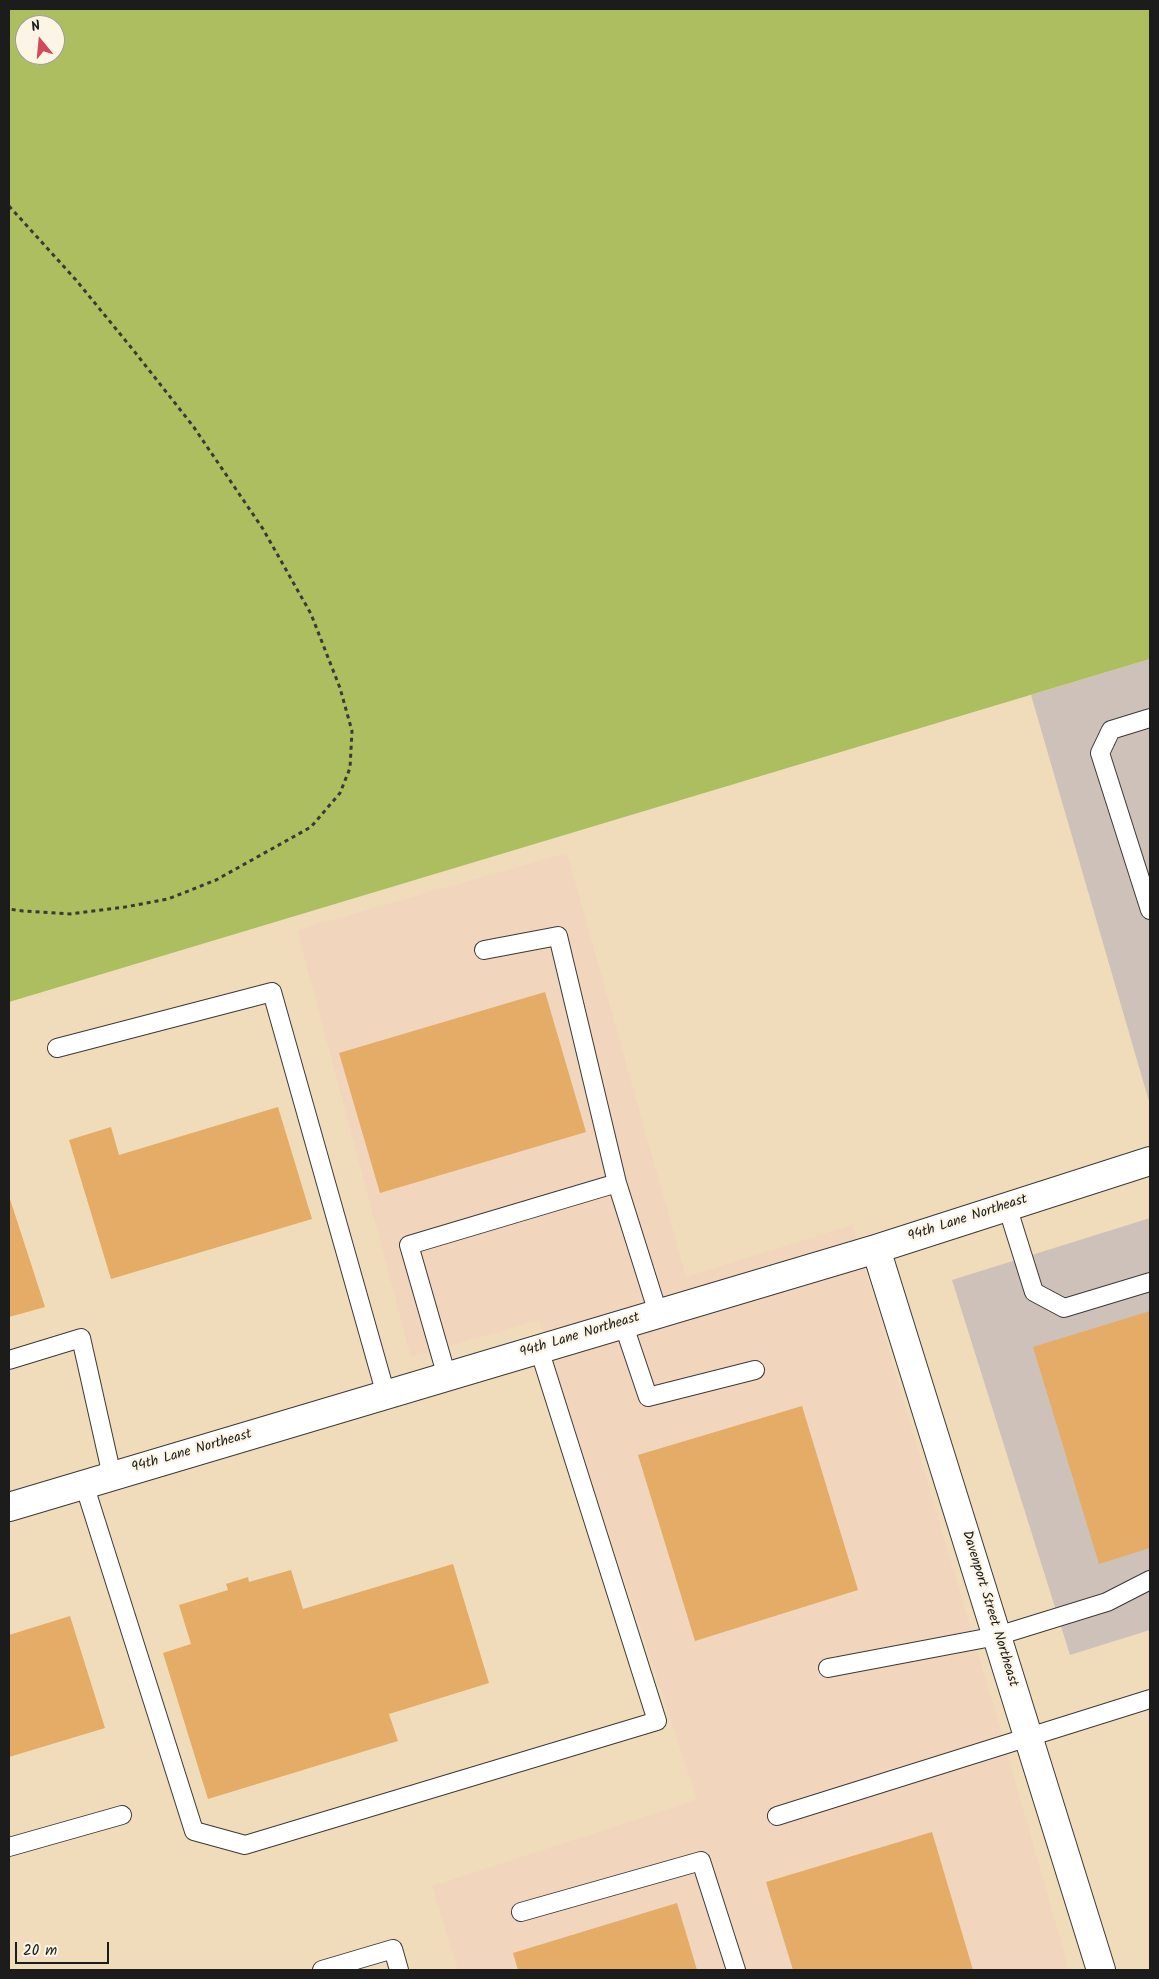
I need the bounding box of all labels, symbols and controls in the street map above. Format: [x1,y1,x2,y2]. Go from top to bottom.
north arrow [15,15,65,65]
text: N [28,15,43,38]
street label: 94th Lane Northeast [906,1192,1030,1246]
street label: 94th Lane Northeast [518,1310,642,1362]
street label: 94th Lane Northeast [130,1427,254,1477]
street label: Davenport Street Northeast [957,1529,1021,1689]
scale bar [18,1932,111,1964]
text: 20 m [23,1939,57,1963]

